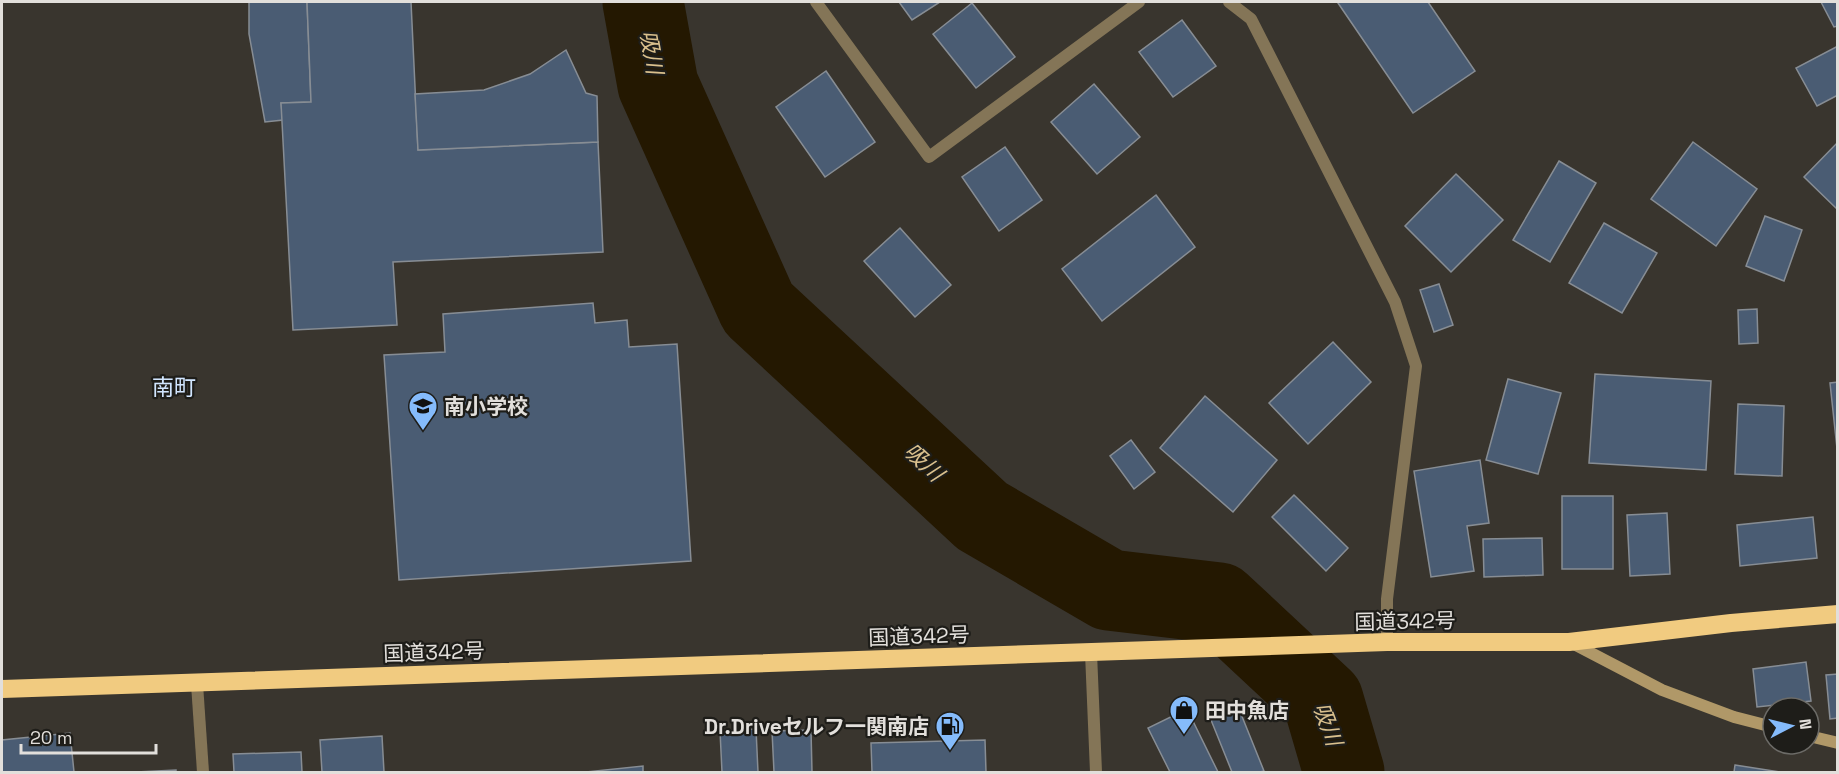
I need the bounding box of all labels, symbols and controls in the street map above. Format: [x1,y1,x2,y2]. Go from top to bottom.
water label: 吸川 [634,28,670,78]
district label: 南町 [152,373,196,401]
school or university icon: 南小学校 [407,390,439,432]
place label: 南小学校 [444,393,528,420]
water label: 吸川 [898,437,951,489]
street label: 国道342号 [1354,607,1456,635]
street label: 国道342号 [868,621,970,651]
street label: 国道342号 [383,637,485,667]
shop icon: 田中魚店 [1168,694,1200,736]
north arrow [1761,696,1821,756]
place label: 田中魚店 [1205,697,1289,724]
water label: 吸川 [1307,699,1349,751]
fuel station icon: Dr.Driveセルフ一関南店 [934,710,966,752]
place label: Dr.Driveセルフ一関南店 [704,713,929,740]
scale bar [21,717,156,755]
text: N [1794,718,1816,731]
text: 20 m [30,726,73,749]

